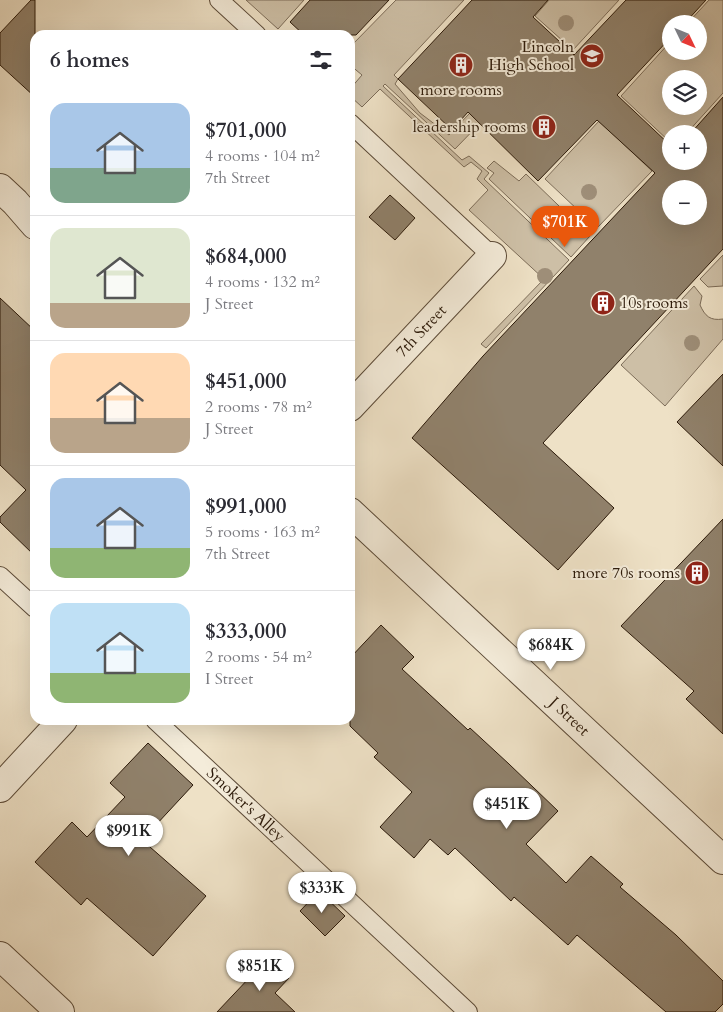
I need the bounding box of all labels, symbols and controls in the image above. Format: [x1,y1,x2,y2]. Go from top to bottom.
north arrow [662,15,708,60]
map controls [662,15,707,225]
place label: Lincoln High School [489,36,574,76]
school or university icon: Lincoln High School [579,43,605,69]
text: 6 homes [50,46,129,75]
icon: filters [307,46,335,74]
building icon: more rooms [448,52,474,78]
button: layers [662,70,707,115]
place label: more rooms [420,79,502,101]
building icon: leadership rooms [531,114,557,140]
text: $701,000 [205,116,286,145]
place label: leadership rooms [413,116,526,138]
icon: home [90,123,150,183]
button: + [662,125,707,170]
text: 4 rooms · 104 m² [205,145,320,167]
text: 7th Street [205,167,270,189]
button: − [662,180,707,225]
pin: $701K [530,206,600,248]
text: $701K [542,211,588,233]
text: $684,000 [205,242,286,271]
icon: home [90,248,150,308]
text: 4 rooms · 132 m² [205,271,320,293]
building icon: 10s rooms [590,290,616,316]
place label: 10s rooms [620,292,688,314]
text: J Street [205,293,253,315]
street label: 7th Street [391,300,451,362]
text: $451,000 [205,367,286,396]
icon: home [90,373,150,433]
text: 2 rooms · 78 m² [205,396,312,418]
text: J Street [205,418,253,440]
text: $991,000 [205,492,286,521]
icon: home [90,498,150,558]
text: 5 rooms · 163 m² [205,521,320,543]
text: 7th Street [205,543,270,565]
building icon: more 70s rooms [684,560,710,586]
place label: more 70s rooms [572,562,680,584]
text: $333,000 [205,617,286,646]
icon: home [90,623,150,683]
pin: $684K [516,628,586,671]
text: $684K [528,634,574,656]
text: 2 rooms · 54 m² [205,646,312,668]
text: I Street [205,668,253,690]
street label: J Street [543,691,594,741]
street label: Smoker's Alley [201,762,290,847]
pin: $451K [472,788,542,830]
text: $451K [484,793,530,815]
pin: $991K [94,814,164,857]
text: $991K [106,820,152,842]
pin: $333K [287,872,357,914]
text: $333K [299,877,345,899]
pin: $851K [225,950,295,992]
text: $851K [237,955,283,977]

